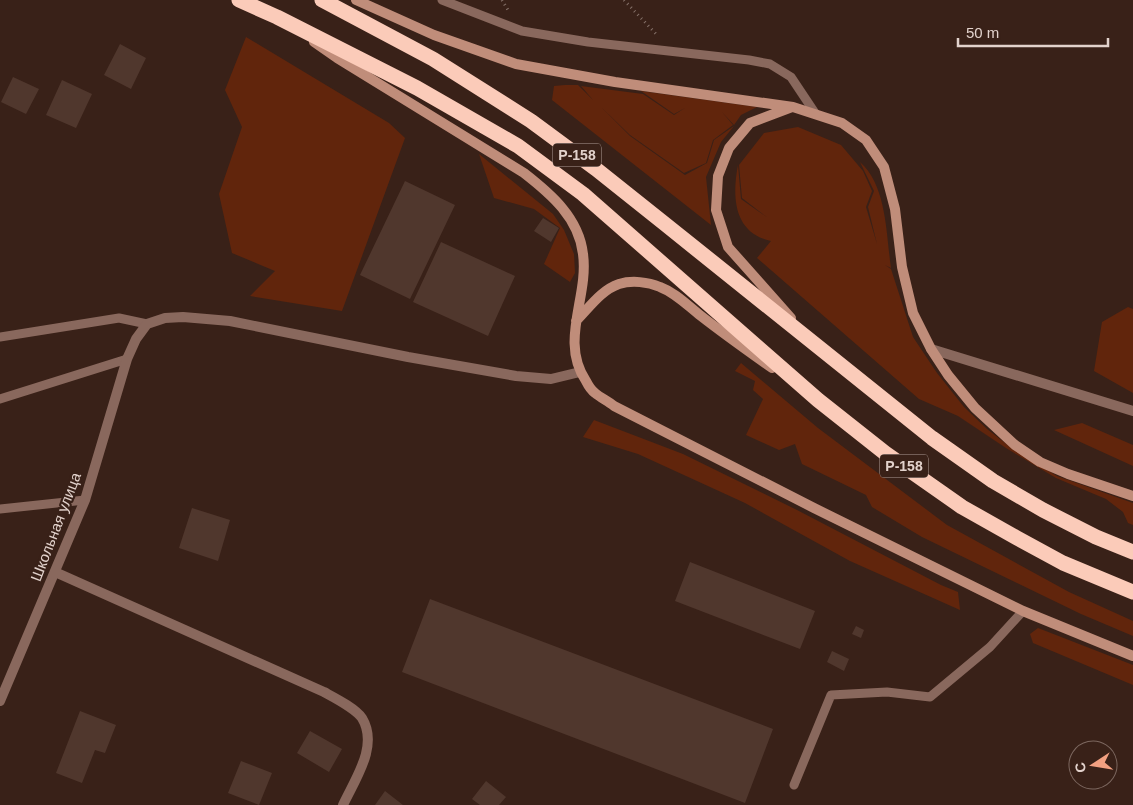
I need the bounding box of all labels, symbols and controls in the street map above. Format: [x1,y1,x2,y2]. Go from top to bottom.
scale bar [958,15,1108,47]
text: 50 m [966,24,999,41]
road number: Р-158 [553,144,601,166]
road number: Р-158 [880,454,928,478]
street label: Школьная улица [27,469,84,584]
north arrow [1068,740,1118,790]
text: С [1071,761,1089,774]

